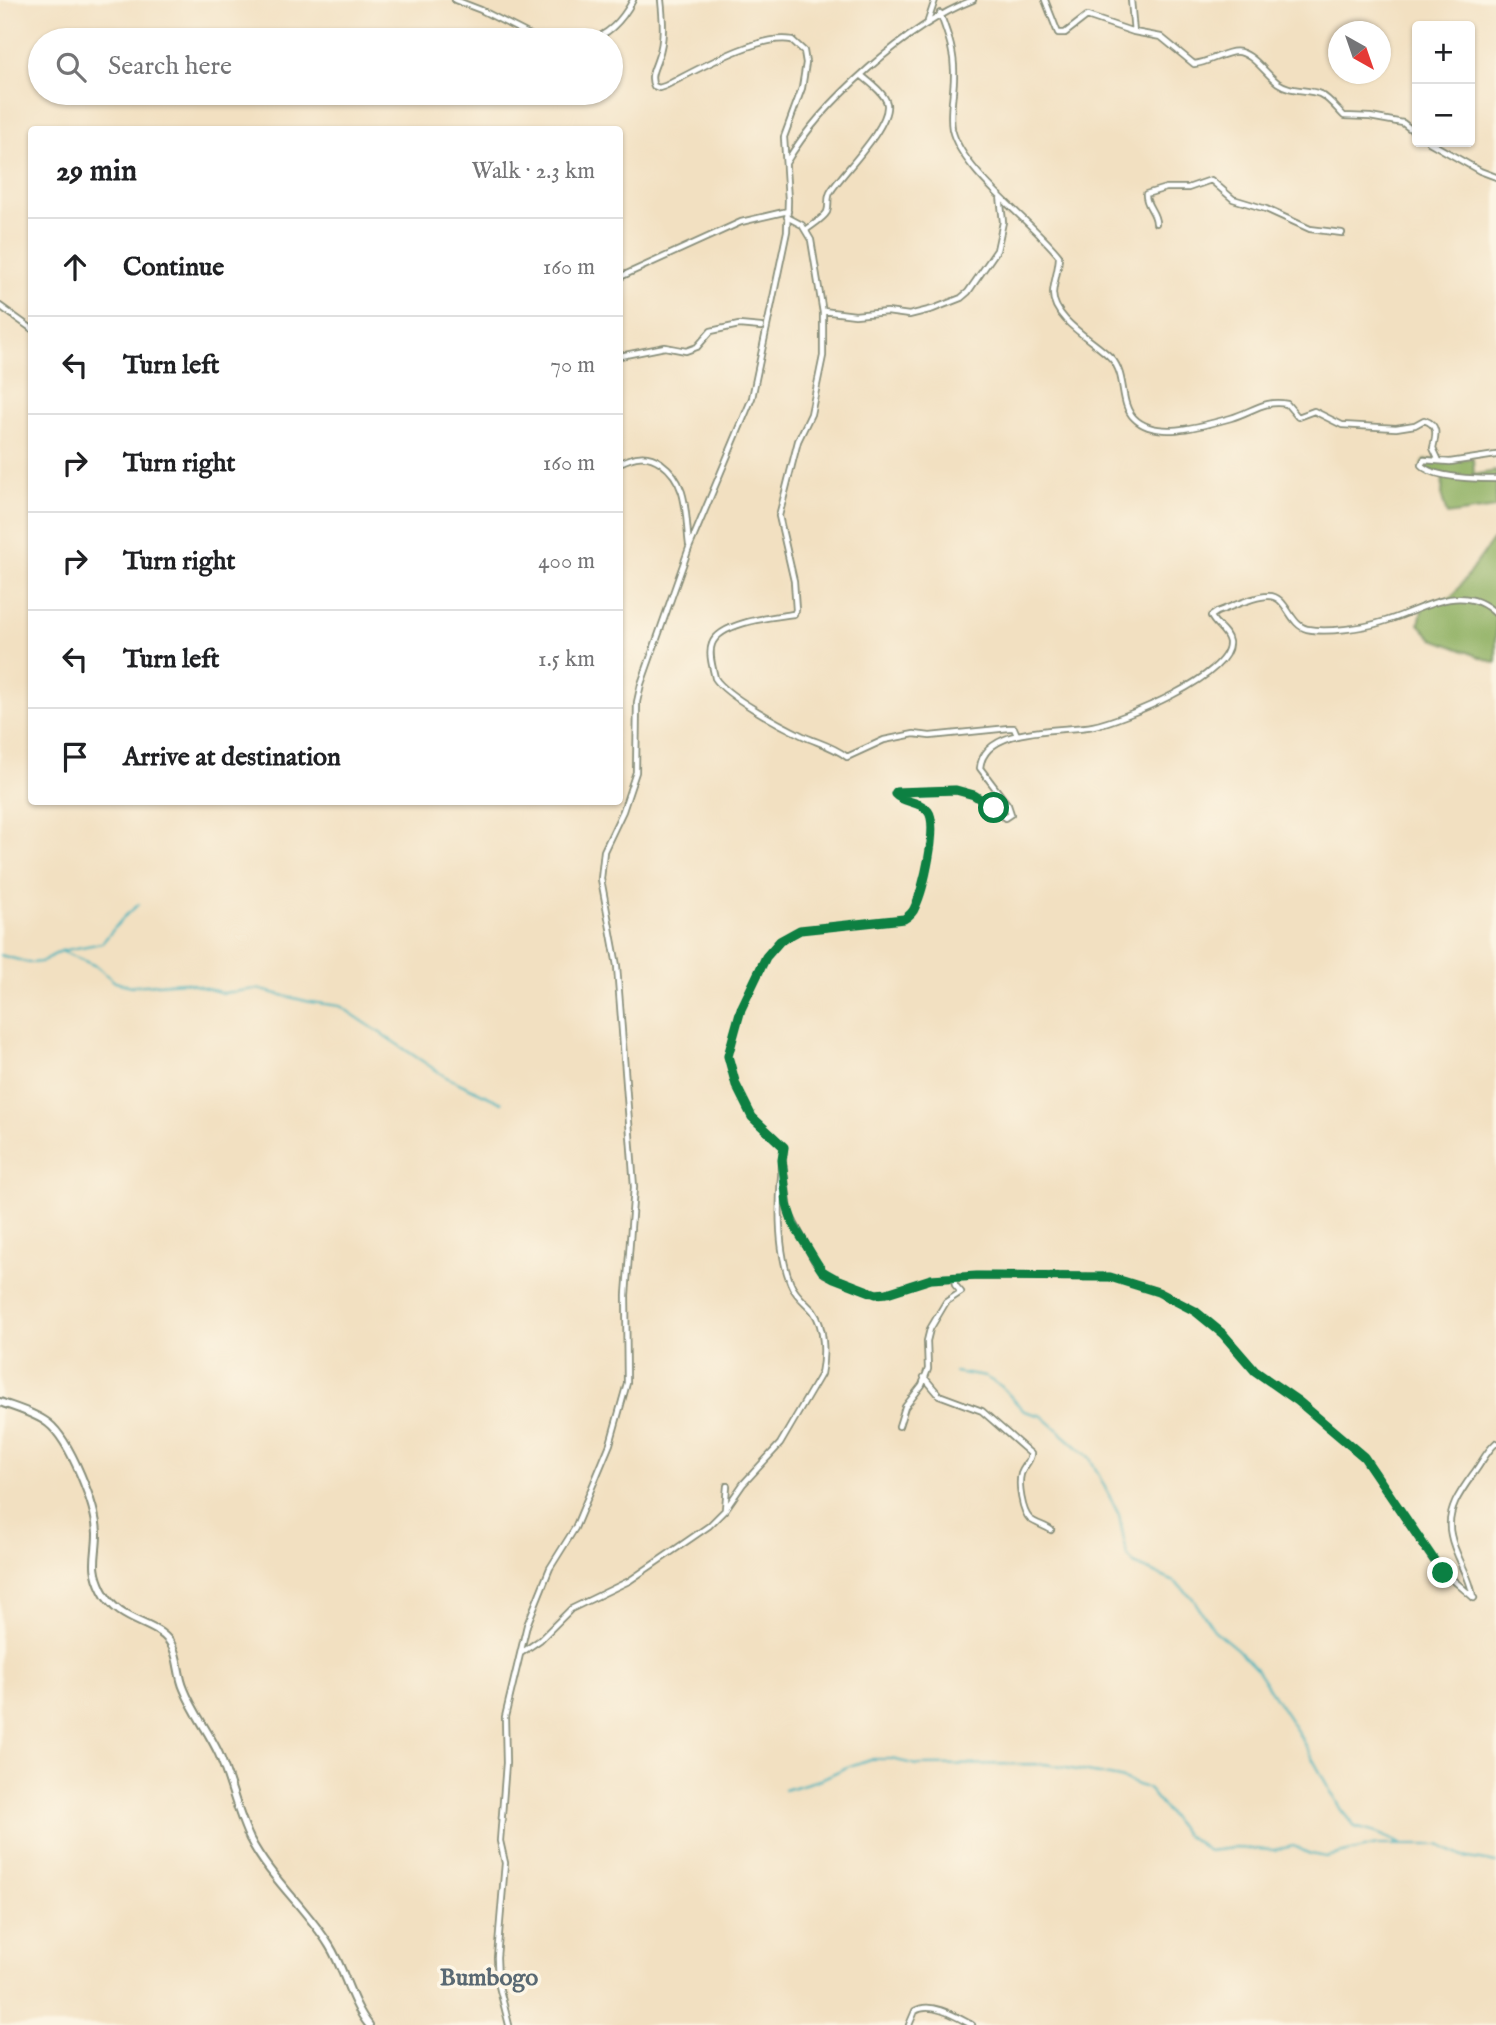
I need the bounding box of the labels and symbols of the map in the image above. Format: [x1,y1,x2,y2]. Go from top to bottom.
north arrow [1328,21,1391,84]
route start [978,792,1009,823]
route end [1427,1557,1458,1588]
district label: Bumbogo [440,1963,538,1994]

